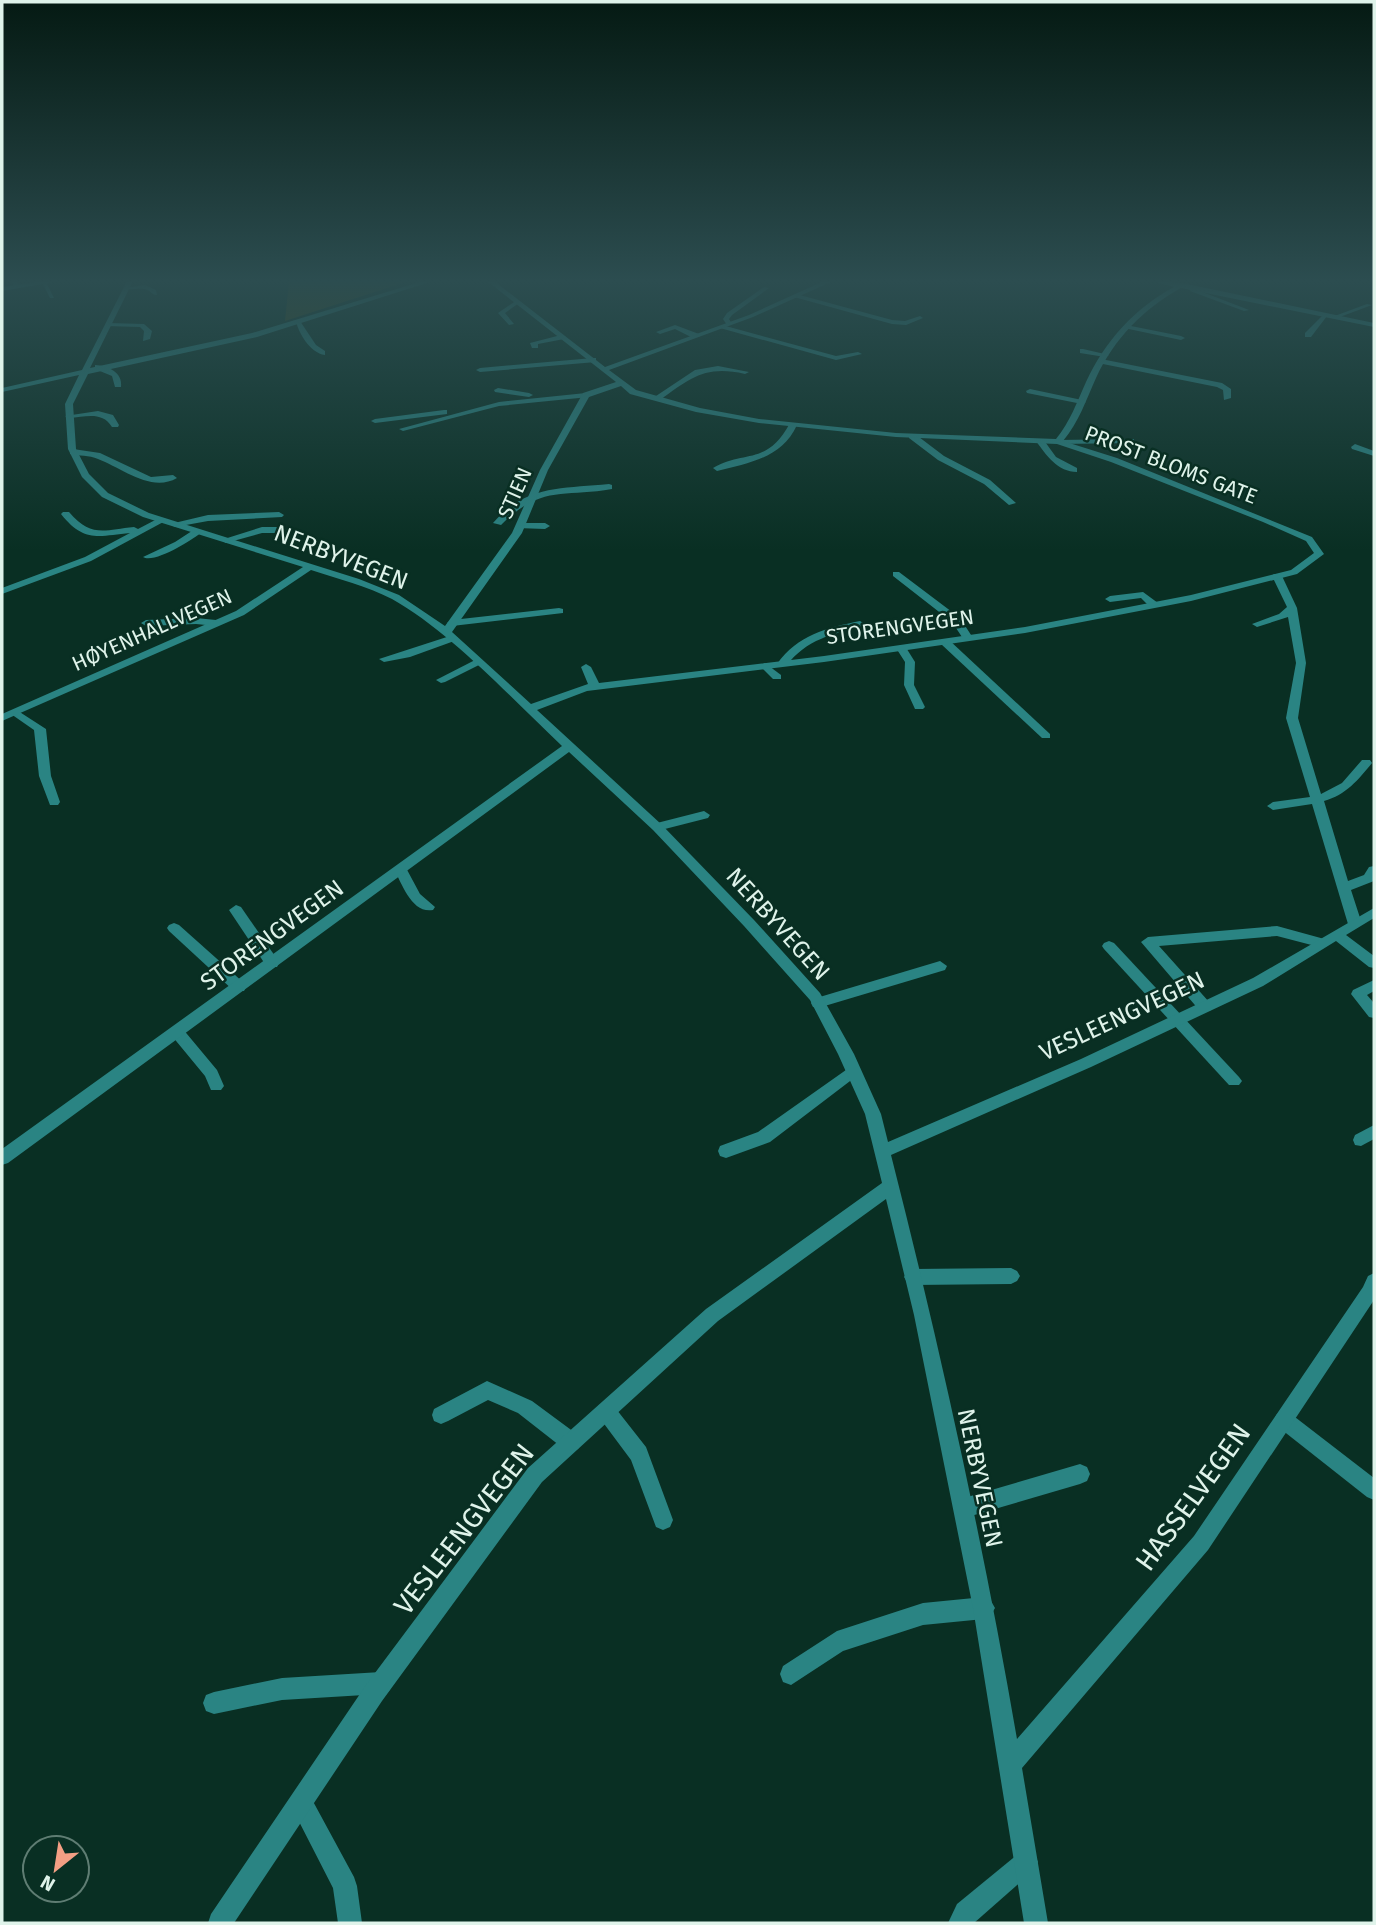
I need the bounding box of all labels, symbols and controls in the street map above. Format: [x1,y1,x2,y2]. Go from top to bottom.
street label: PROST BLOMS GATE [1081,420,1261,510]
street label: STIEN [492,463,538,523]
street label: NERBYVEGEN [270,519,412,595]
street label: HØYENHALLVEGEN [68,583,236,677]
street label: STORENGVEGEN [825,604,975,650]
street label: NERBYVEGEN [720,862,836,986]
street label: STORENGVEGEN [195,874,349,996]
street label: VESLEENGVEGEN [1035,966,1209,1066]
street label: NERBYVEGEN [952,1406,1008,1550]
street label: HASSELVEGEN [1129,1417,1257,1577]
street label: VESLEENGVEGEN [387,1437,541,1621]
north arrow [21,1834,91,1904]
text: N [37,1870,59,1896]

